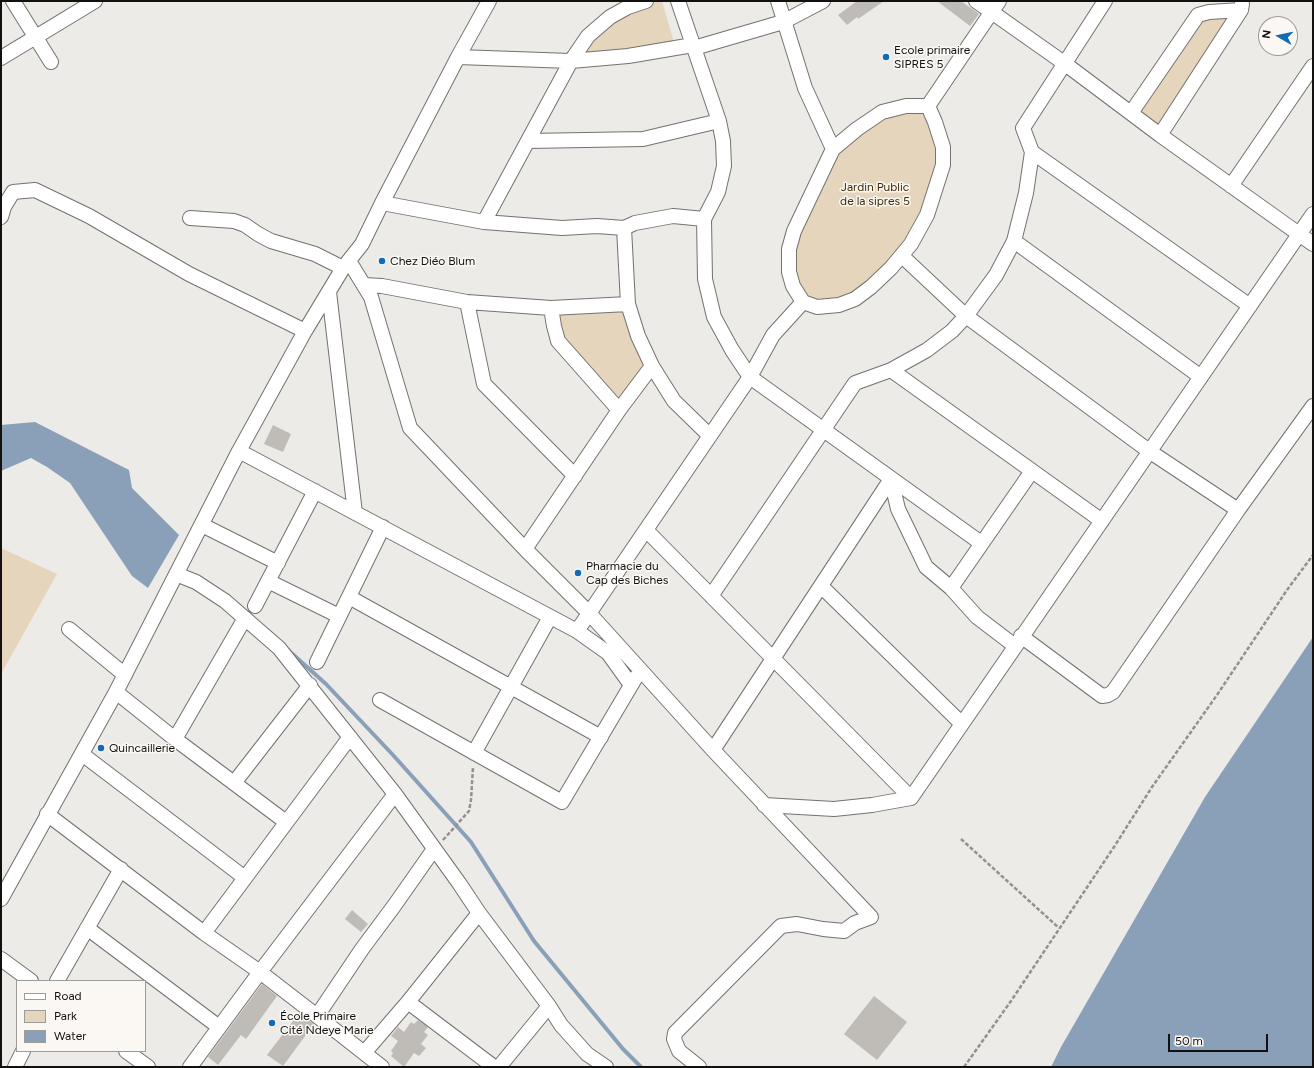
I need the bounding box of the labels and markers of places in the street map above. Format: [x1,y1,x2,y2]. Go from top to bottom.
place label: Ecole primaire SIPRES 5 [894,43,970,71]
marker: Ecole primaire SIPRES 5 [881,52,891,62]
place label: Chez Diéo Blum [390,254,475,268]
marker: Chez Diéo Blum [377,256,387,266]
place label: Pharmacie du Cap des Biches [586,559,668,587]
marker: Pharmacie du Cap des Biches [573,568,583,578]
place label: Quincaillerie [109,741,175,755]
marker: Quincaillerie [96,743,106,753]
place label: École Primaire Cité Ndeye Marie [280,1009,374,1037]
marker: École Primaire Cité Ndeye Marie [267,1018,277,1028]

